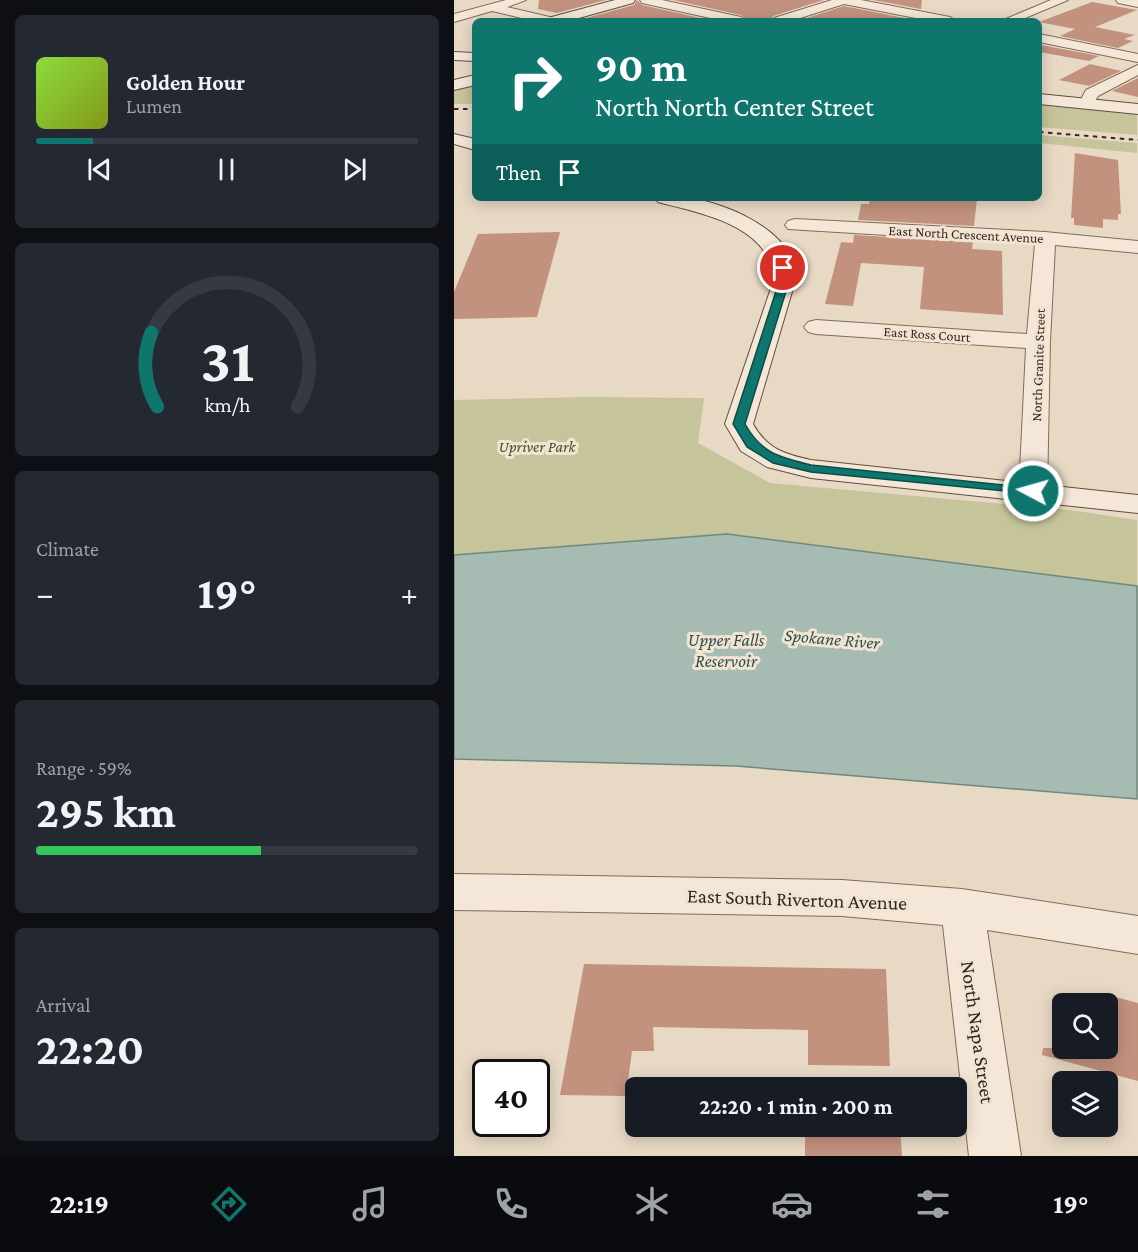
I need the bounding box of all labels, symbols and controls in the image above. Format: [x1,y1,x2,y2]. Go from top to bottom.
icon: right [496,42,574,120]
text: 90 m [595,43,687,90]
text: Golden Hour [126,70,245,95]
text: North North Center Street [595,92,874,122]
text: Lumen [126,95,182,117]
icon: previous [83,153,116,186]
icon: pause [210,153,243,186]
icon: next [338,153,371,186]
icon: arrive [553,156,586,189]
text: Then [496,160,541,185]
street label: East North Crescent Avenue [888,222,1044,246]
pin [757,242,808,293]
icon: arrive [766,251,799,284]
street label: North Granite Street [1028,308,1048,422]
street label: East Ross Court [883,323,971,345]
text: 31 [200,325,254,394]
text: km/h [204,393,251,417]
park label: Upriver Park [499,438,576,456]
position arrow [1001,459,1065,523]
text: Climate [36,538,99,560]
text: 19° [198,568,256,618]
text: − [36,575,53,612]
text: + [401,575,418,612]
water label: Spokane River [784,625,881,653]
water label: Upper Falls Reservoir [688,630,765,671]
text: Range · 59% [36,757,132,779]
text: 295 km [36,787,176,837]
street label: East South Riverton Avenue [686,884,908,914]
street label: North Napa Street [956,959,999,1105]
map controls [1052,993,1118,1137]
button: search [1052,993,1118,1059]
text: Arrival [36,994,90,1016]
text: 22:20 [36,1024,144,1074]
speed limit sign: 40 [472,1059,550,1137]
button: layers [1052,1071,1118,1137]
text: 22:20 · 1 min · 200 m [699,1094,893,1119]
icon: directions [208,1183,250,1225]
icon: music [349,1183,391,1225]
icon: phone [490,1183,532,1225]
icon: climate [631,1183,673,1225]
icon: car [771,1183,813,1225]
icon: filters [912,1183,954,1225]
text: 22:19 [49,1189,109,1219]
text: 19° [1053,1189,1089,1219]

